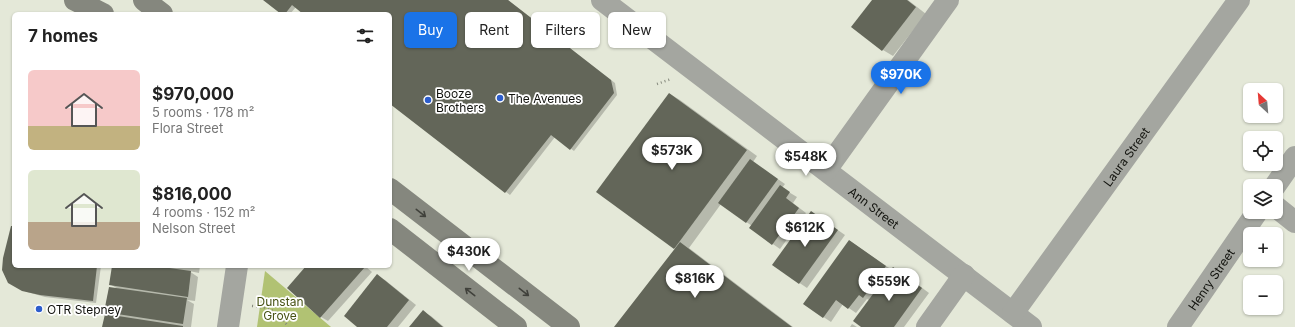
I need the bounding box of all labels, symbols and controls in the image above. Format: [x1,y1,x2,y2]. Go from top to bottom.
chip: Buy [404,12,457,48]
chip: Rent [465,12,523,48]
chip: Filters [531,12,600,48]
chip: New [608,12,666,48]
icon: filters [354,25,376,47]
text: 7 homes [28,26,98,46]
pin: $970K [873,61,929,95]
text: $970K [880,66,922,82]
north arrow [1243,83,1283,123]
map controls [1243,83,1283,315]
text: $970,000 [152,84,234,104]
icon: home [60,86,108,134]
place label: Booze Brothers [436,86,484,115]
place label: The Avenues [508,91,582,106]
marker: The Avenues [495,93,505,103]
marker: Booze Brothers [423,95,433,105]
text: 5 rooms · 178 m² [152,104,254,120]
text: Flora Street [152,120,223,136]
street label: Laura Street [1100,124,1152,189]
button: locate [1243,131,1283,171]
pin: $573K [644,137,700,171]
text: $573K [651,142,693,158]
pin: $548K [778,143,834,177]
text: $548K [784,148,828,164]
button: layers [1243,179,1283,219]
street label: Ann Street [846,183,902,231]
text: $816,000 [152,184,232,204]
icon: home [60,186,108,234]
text: 4 rooms · 152 m² [152,204,256,220]
one-way arrow [415,209,426,217]
pin: $612K [777,214,833,248]
text: $612K [785,219,825,235]
text: Nelson Street [152,220,235,236]
button: + [1243,227,1283,267]
pin: $430K [441,238,497,272]
text: $430K [447,243,491,259]
street label: Henry Street [1184,245,1237,313]
pin: $816K [667,265,723,299]
pin: $559K [861,268,917,302]
text: $816K [675,270,715,286]
text: $559K [868,273,910,289]
button: − [1243,275,1283,315]
one-way arrow [465,287,476,296]
one-way arrow [518,288,529,297]
park label: Dunstan Grove [257,294,304,323]
place label: OTR Stepney [47,302,121,317]
marker: OTR Stepney [34,304,44,314]

